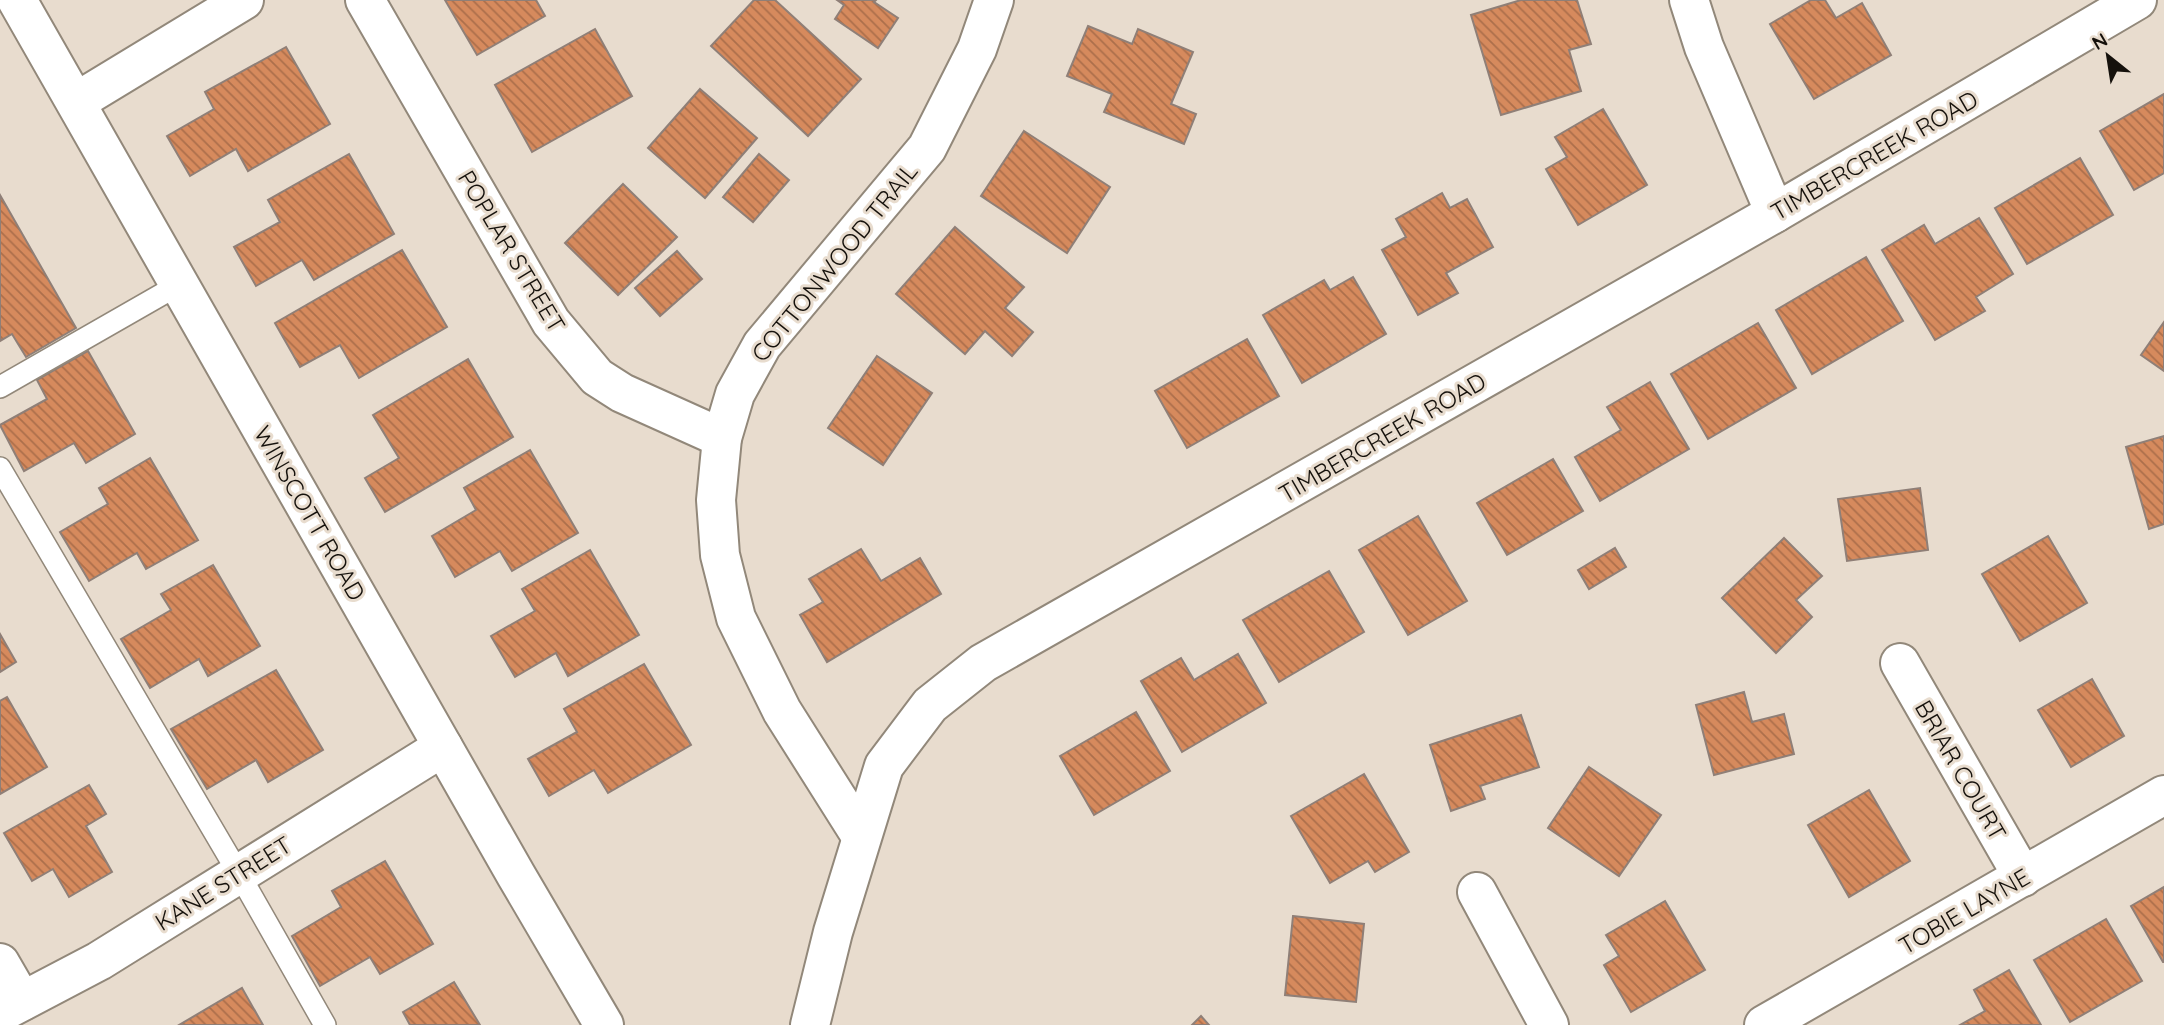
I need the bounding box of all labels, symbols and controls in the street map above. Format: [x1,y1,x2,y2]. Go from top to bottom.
north arrow [2073,21,2143,91]
text: N [2087,27,2112,55]
street label: TIMBERCREEK ROAD [1765,83,1983,227]
street label: COTTONWOOD TRAIL [745,156,924,367]
street label: POPLAR STREET [452,165,572,337]
street label: TIMBERCREEK ROAD [1273,365,1491,509]
street label: WINSCOTT ROAD [248,420,372,606]
street label: BRIAR COURT [1909,694,2013,846]
street label: KANE STREET [149,829,297,937]
street label: TOBIE LAYNE [1893,862,2035,960]

